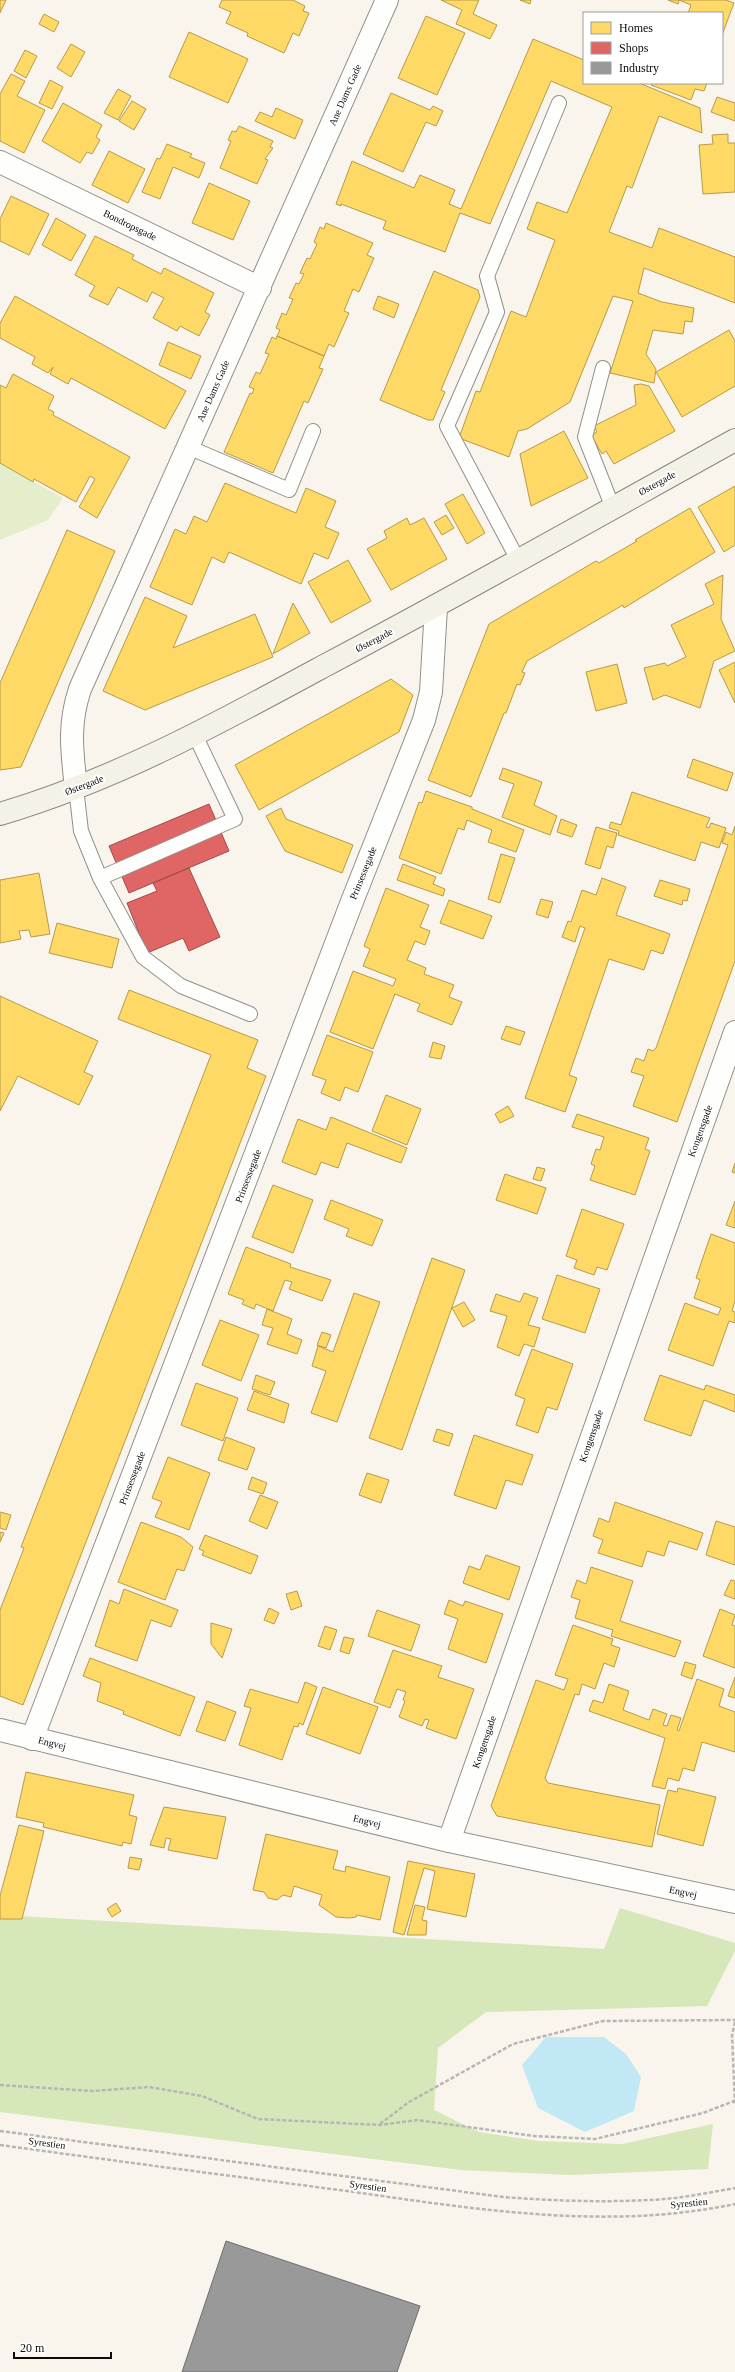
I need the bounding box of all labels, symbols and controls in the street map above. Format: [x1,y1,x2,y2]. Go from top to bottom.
legend [583,12,723,84]
text: Homes [619,21,653,35]
text: Shops [619,41,649,55]
text: Industry [619,61,659,75]
street label: Ane Dams Gade [327,62,364,127]
street label: Bondropsgade [102,207,159,243]
street label: Ane Dams Gade [195,358,232,423]
street label: Østergade [637,468,678,498]
street label: Østergade [354,625,395,654]
street label: Østergade [63,772,105,797]
street label: Prinsessegade [347,844,379,901]
street label: Kongensgade [686,1103,715,1158]
street label: Prinsessegade [233,1147,263,1204]
street label: Kongensgade [577,1408,605,1464]
street label: Prinsessegade [117,1449,147,1506]
street label: Kongensgade [470,1714,498,1770]
street label: Engvej [37,1734,67,1752]
street label: Engvej [352,1812,382,1830]
street label: Engvej [668,1884,698,1900]
street label: Syrestien [28,2135,66,2151]
street label: Syrestien [349,2178,387,2194]
street label: Syrestien [670,2196,708,2210]
scale bar [14,2334,111,2360]
text: 20 m [20,2341,45,2355]

